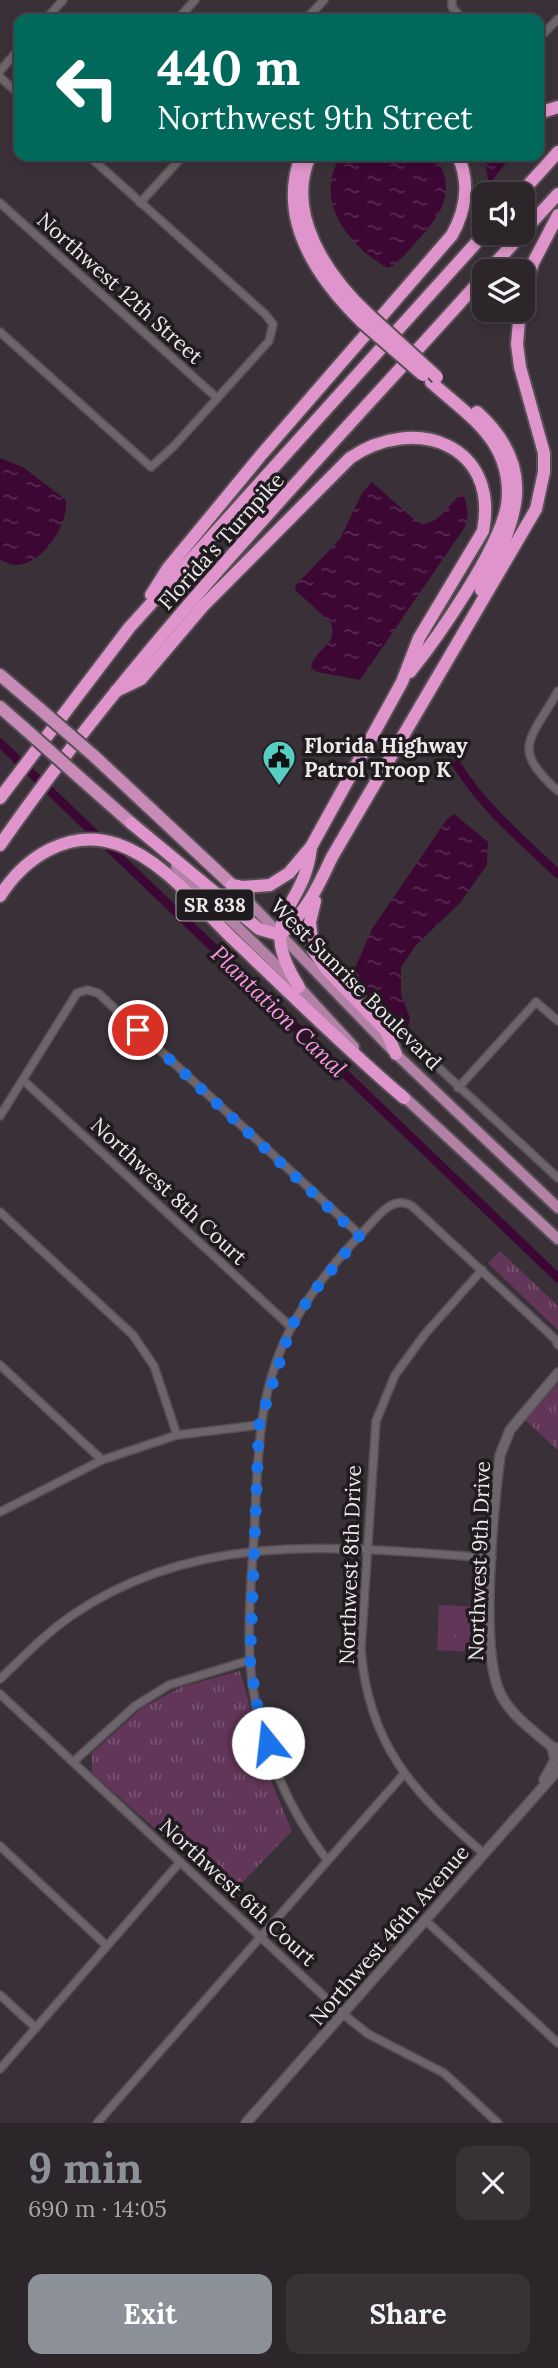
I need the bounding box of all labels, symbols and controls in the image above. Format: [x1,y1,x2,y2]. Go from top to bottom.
text: 440 m [157,36,300,98]
icon: left [42,42,133,133]
text: Northwest 9th Street [157,97,473,138]
map controls [472,182,535,322]
button: sound [472,182,535,245]
street label: Northwest 12th Street [31,206,209,370]
button: layers [472,259,535,322]
street label: Florida's Turnpike [152,467,290,615]
place label: Florida Highway Patrol Troop K [304,732,468,783]
public building icon: Florida Highway Patrol Troop K [260,738,298,787]
road number: SR 838 [176,890,254,920]
street label: West Sunrise Boulevard [265,893,447,1075]
water label: Plantation Canal [205,939,353,1083]
pin [108,1000,168,1060]
icon: arrive [119,1011,157,1049]
street label: Northwest 8th Court [85,1112,253,1271]
street label: Northwest 9th Drive [462,1461,496,1661]
street label: Northwest 8th Drive [333,1465,367,1665]
position arrow [231,1706,305,1780]
street label: Northwest 6th Court [154,1812,323,1972]
street label: Northwest 46th Avenue [303,1839,475,2031]
text: 9 min [28,2141,142,2195]
button: close [456,2146,530,2220]
text: 690 m · 14:05 [28,2194,167,2223]
button: Exit [28,2274,272,2354]
button: Share [286,2274,530,2354]

